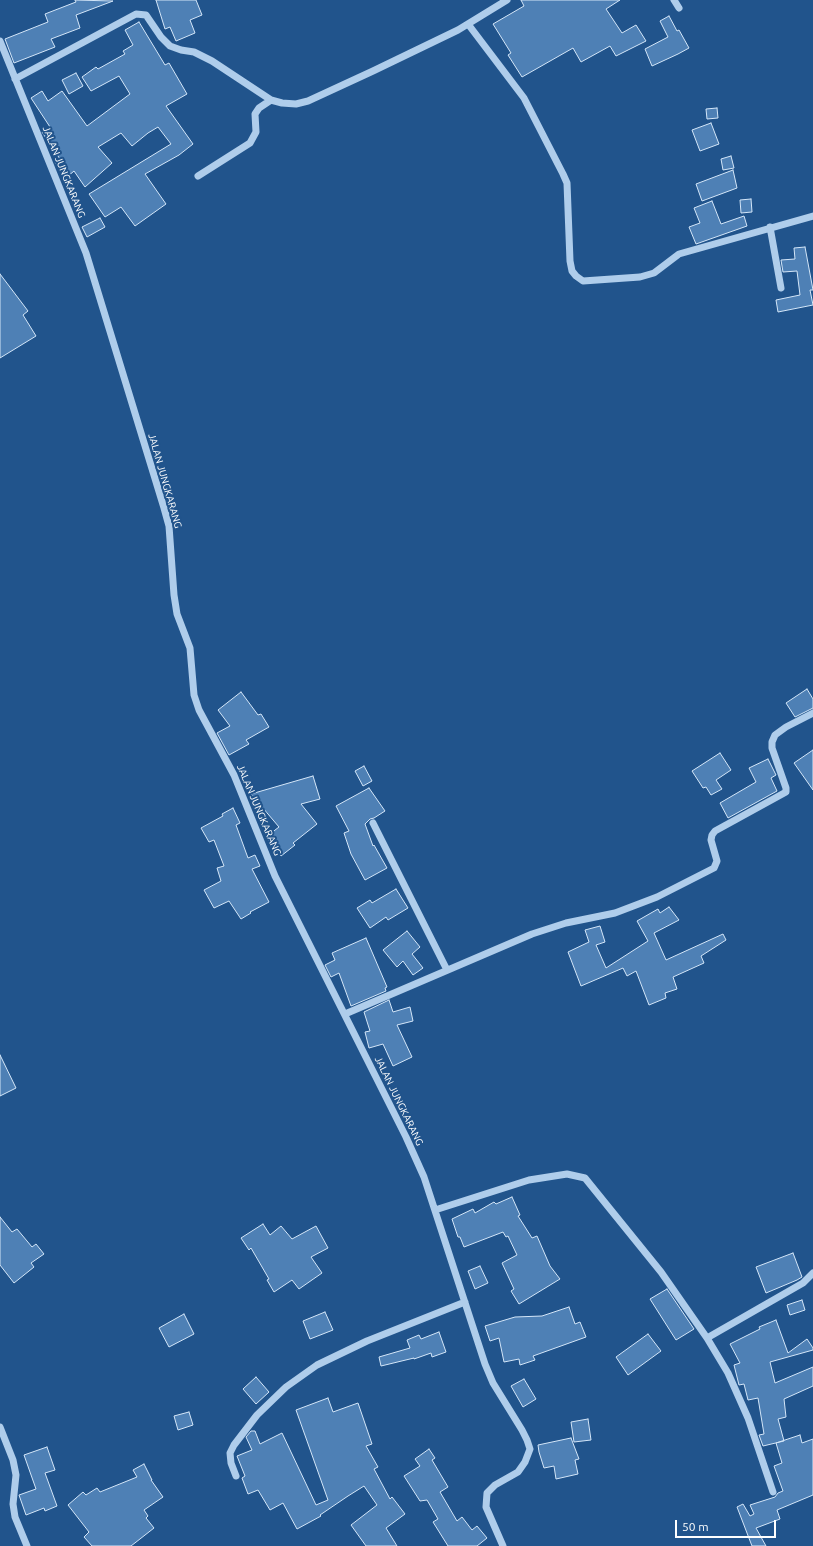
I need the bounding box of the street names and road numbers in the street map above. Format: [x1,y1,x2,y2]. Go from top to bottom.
street label: JALAN JUNGKARANG [40,124,88,220]
street label: JALAN JUNGKARANG [146,432,184,530]
street label: JALAN JUNGKARANG [234,763,284,857]
street label: JALAN JUNGKARANG [372,1054,426,1148]

